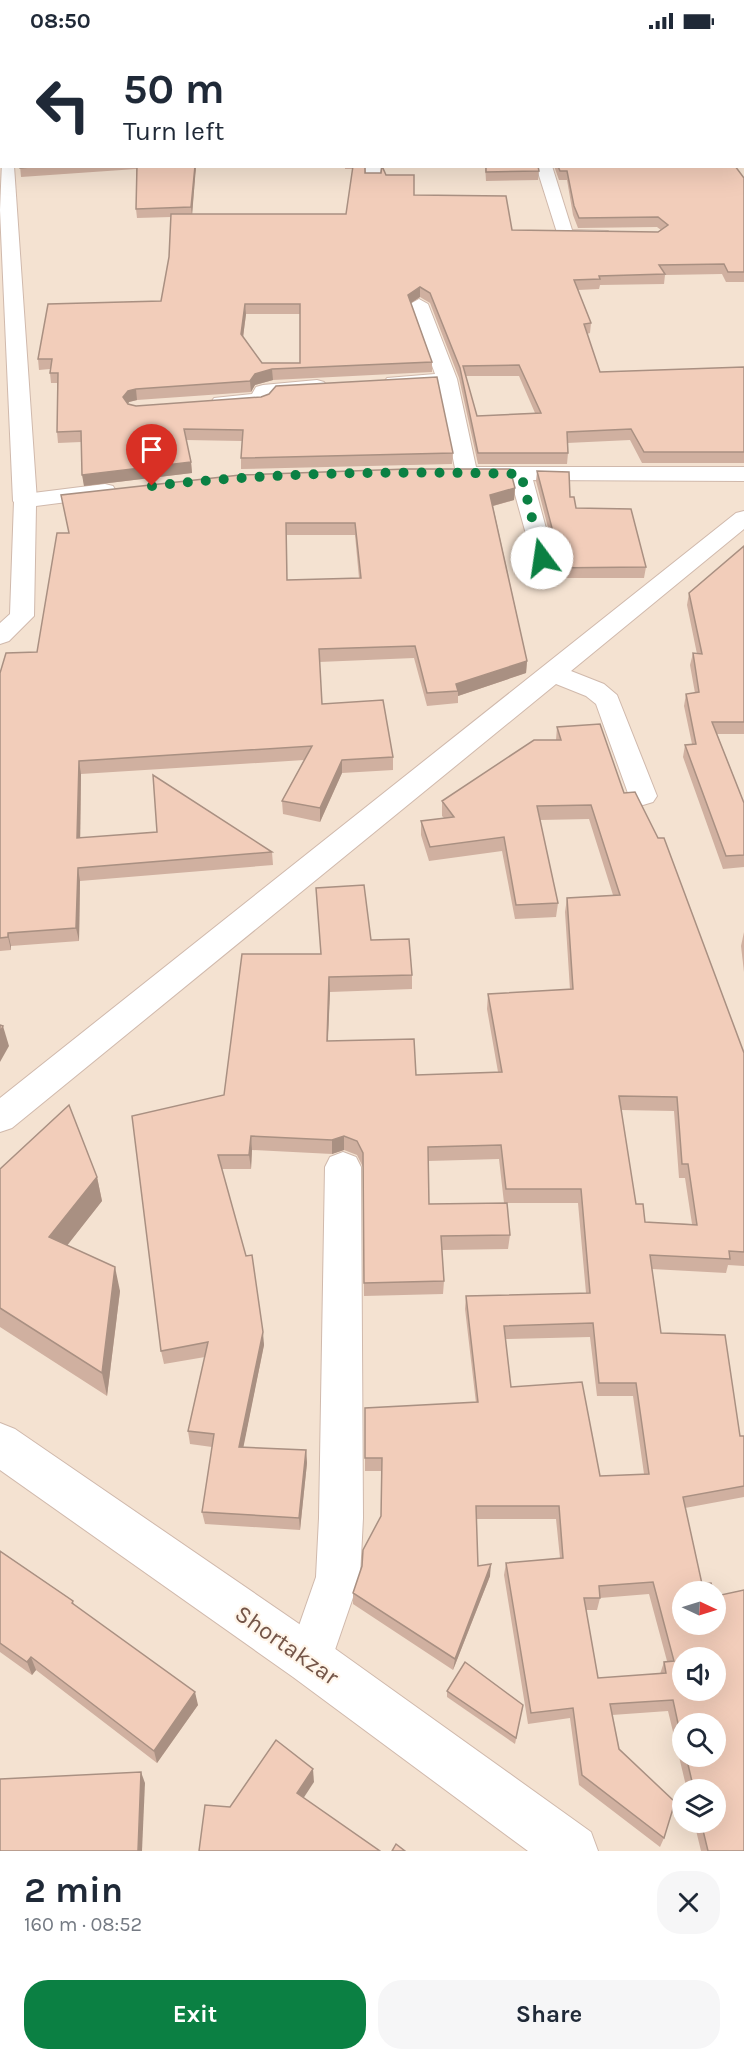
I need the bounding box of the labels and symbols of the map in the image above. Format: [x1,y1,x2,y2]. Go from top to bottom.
pin [126,424,177,486]
position arrow [510,526,574,590]
north arrow [672,1581,726,1635]
street label: Shortakzar [230,1599,344,1691]

